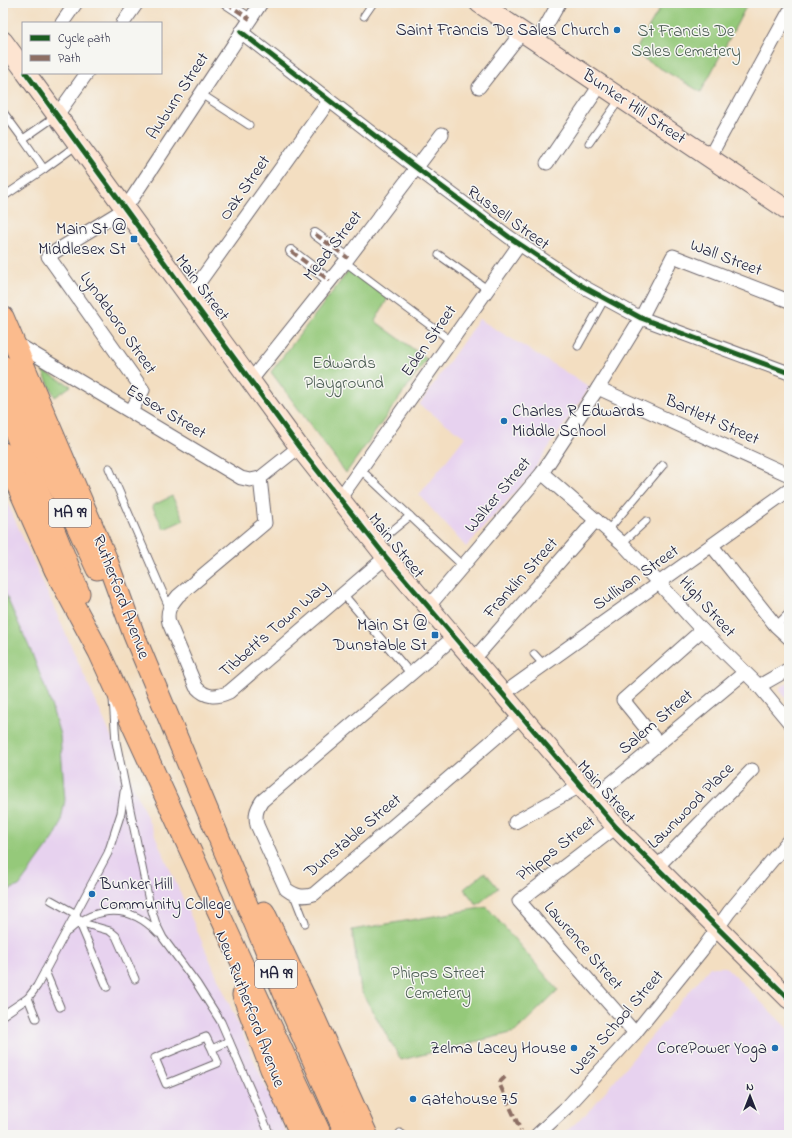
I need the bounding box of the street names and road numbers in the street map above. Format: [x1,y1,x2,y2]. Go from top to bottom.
street label: Auburn Street [140,47,216,145]
street label: Bunker Hill Street [577,63,691,151]
street label: Oak Street [213,150,277,226]
street label: Russell Street [461,179,555,257]
street label: Mead Street [297,205,369,287]
street label: Wall Street [686,233,766,283]
street label: Main Street [169,249,236,327]
street label: Lyndeboro Street [72,267,163,380]
street label: Eden Street [395,300,463,382]
street label: Essex Street [121,378,211,446]
street label: Bartlett Street [660,388,763,452]
street label: Walker Street [459,451,538,539]
road number: MA 99 [49,499,91,527]
street label: Main Street [362,508,430,584]
street label: Rutherford Avenue [86,531,156,663]
street label: Franklin Street [477,532,564,625]
street label: Sullivan Street [588,539,685,617]
street label: High Street [671,571,742,645]
street label: Tibbett's Town Way [214,574,335,684]
street label: Salem Street [613,683,699,761]
street label: Main Street [571,755,642,830]
street label: Lawnwood Place [642,757,740,855]
street label: Dunstable Street [298,788,407,885]
street label: Phipps Street [511,810,601,888]
street label: Lawrence Street [537,896,629,996]
street label: New Rutherford Avenue [209,927,292,1091]
road number: MA 99 [255,960,297,988]
street label: West School Street [564,964,670,1081]

